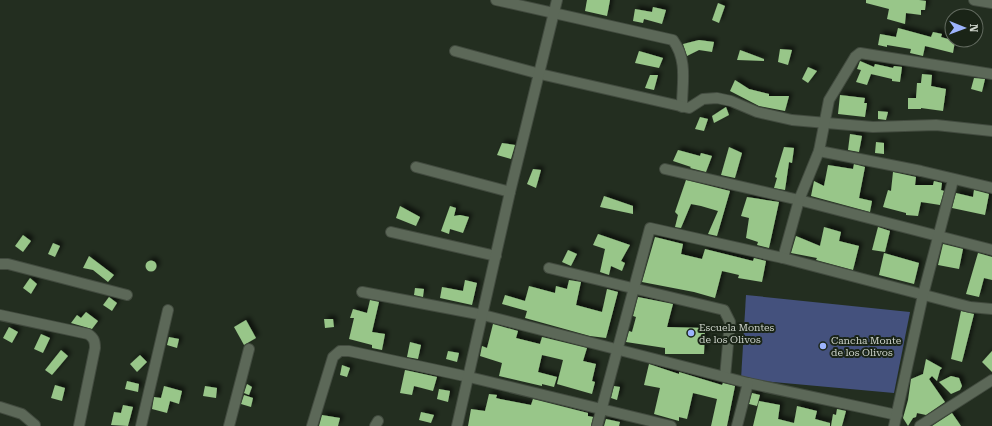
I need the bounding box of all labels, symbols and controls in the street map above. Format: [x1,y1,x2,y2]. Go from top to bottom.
north arrow [944,8,984,48]
text: N [967,24,980,33]
place label: Escuela Montes de los Olivos [699,322,775,345]
marker: Escuela Montes de los Olivos [686,328,696,338]
place label: Cancha Monte de los Olivos [831,335,902,358]
marker: Cancha Monte de los Olivos [818,341,828,351]

